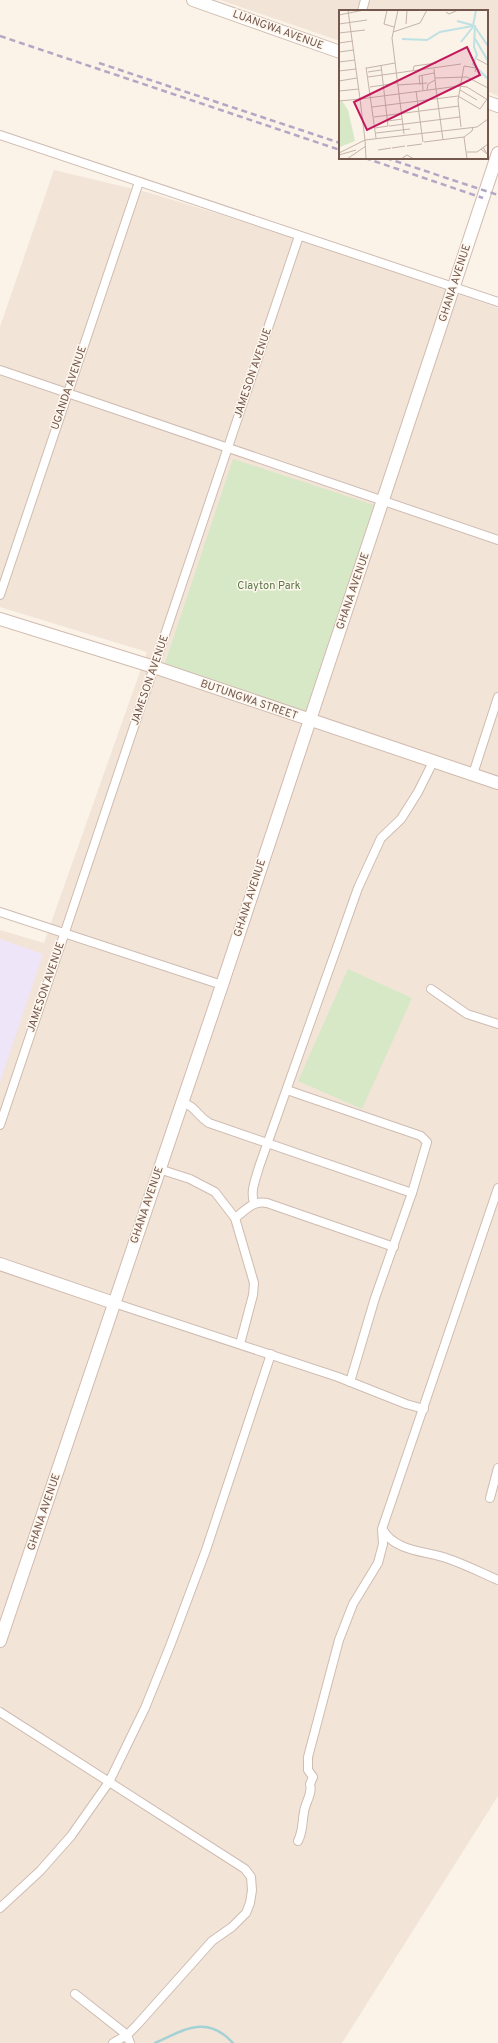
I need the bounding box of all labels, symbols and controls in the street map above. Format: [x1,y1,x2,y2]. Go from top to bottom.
street label: LUANGWA AVENUE [231,7,325,53]
inset map [339,10,488,159]
street label: GHANA AVENUE [436,242,474,324]
street label: JAMESON AVENUE [231,326,275,420]
street label: UGANDA AVENUE [48,344,90,432]
street label: GHANA AVENUE [333,550,373,632]
park label: Clayton Park [237,579,301,593]
street label: JAMESON AVENUE [128,633,172,727]
street label: BUTUNGWA STREET [199,677,299,723]
street label: GHANA AVENUE [231,857,269,939]
street label: JAMESON AVENUE [24,940,68,1034]
street label: GHANA AVENUE [127,1164,167,1246]
street label: GHANA AVENUE [24,1471,64,1553]

